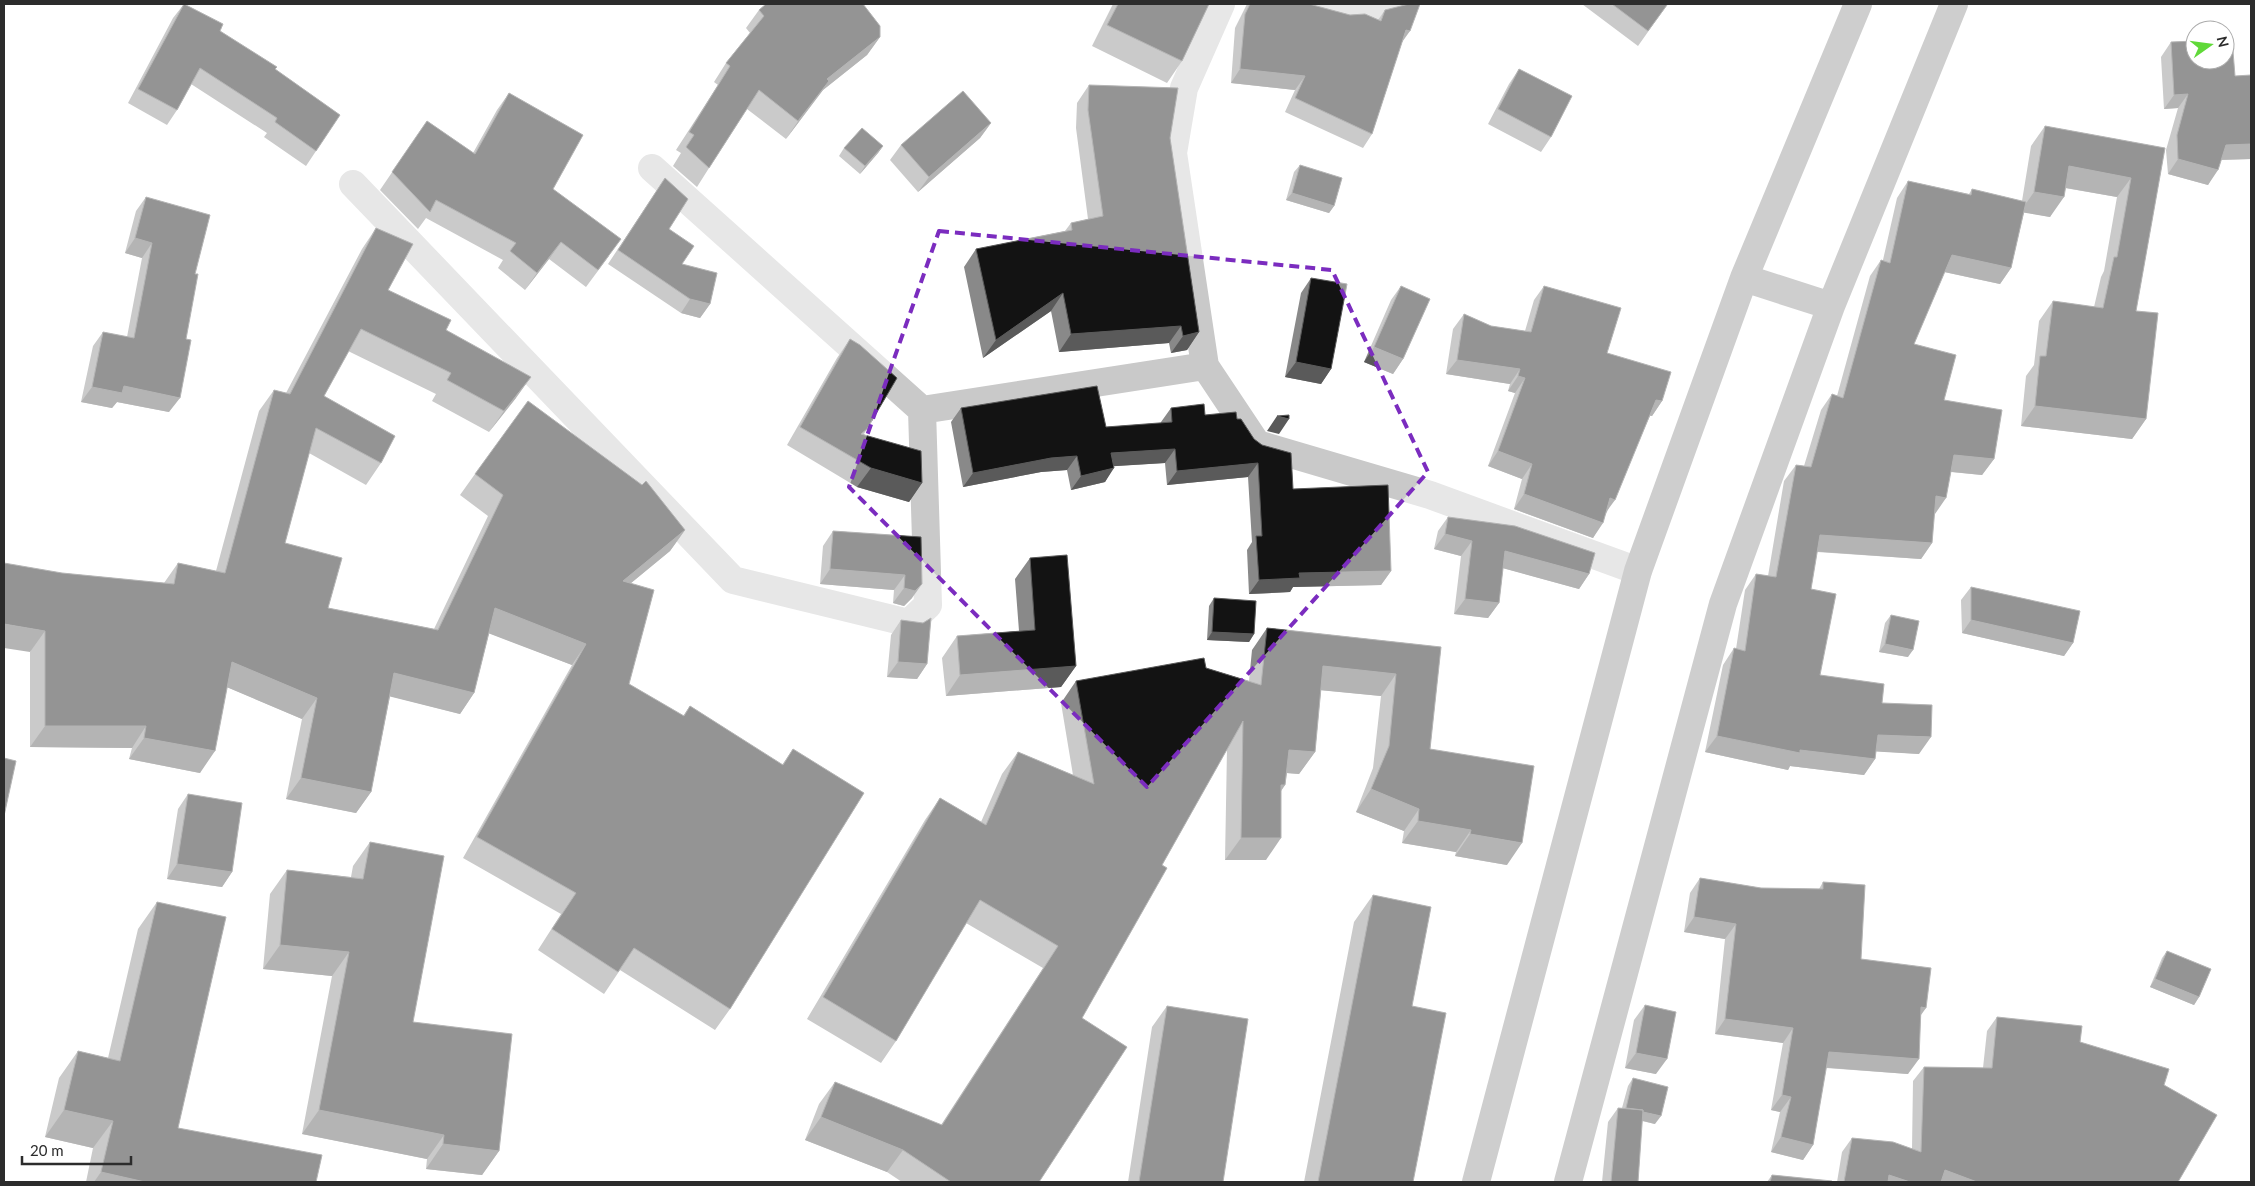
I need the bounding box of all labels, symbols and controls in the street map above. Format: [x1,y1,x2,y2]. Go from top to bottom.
north arrow [2185,20,2235,70]
text: N [2214,34,2233,49]
scale bar [22,1134,131,1166]
text: 20 m [30,1141,64,1159]

